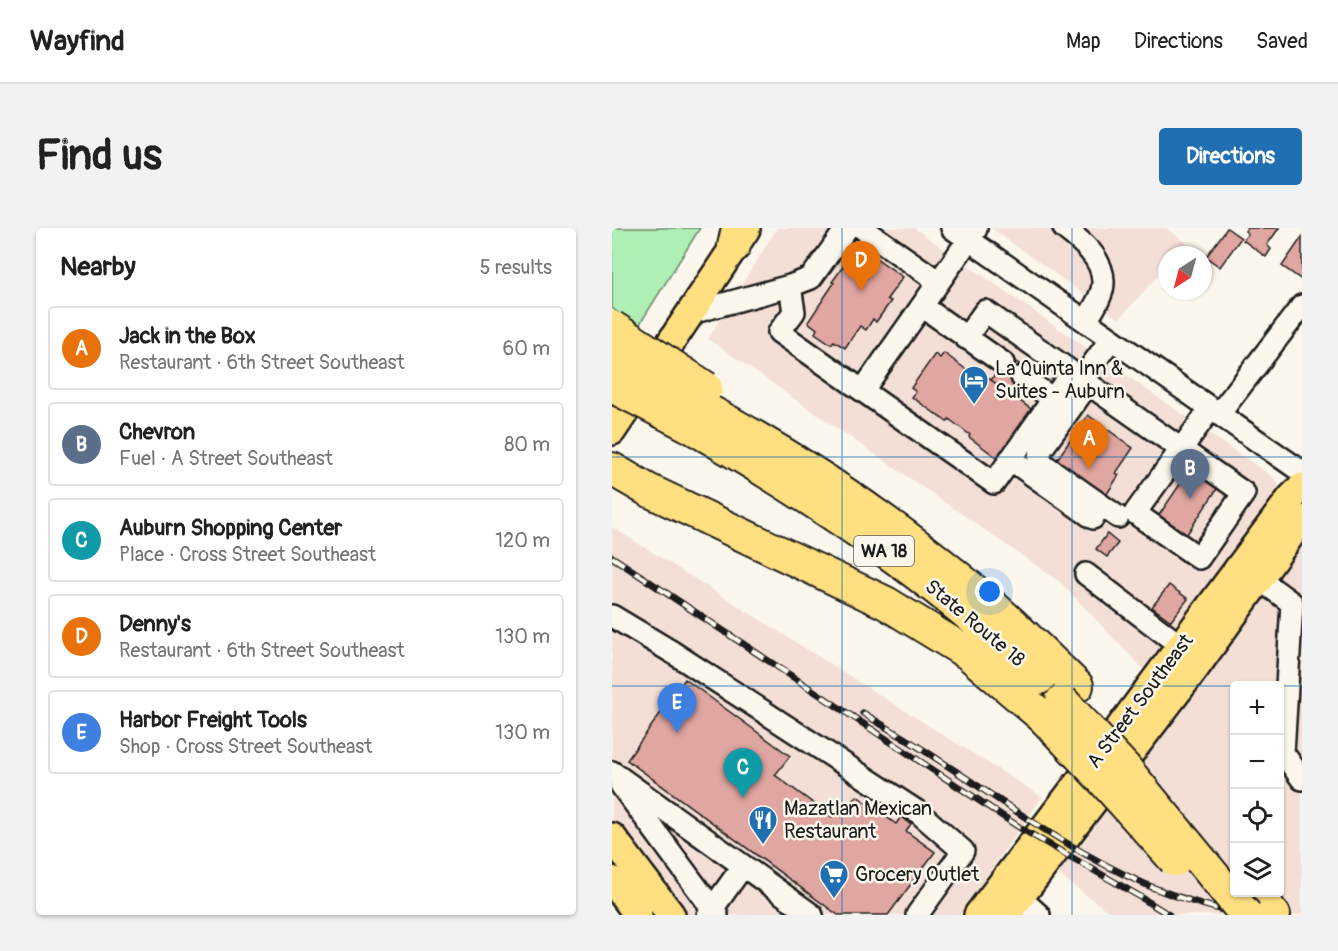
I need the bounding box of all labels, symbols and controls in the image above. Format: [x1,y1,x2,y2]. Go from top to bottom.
text: Wayfind [30,24,125,59]
text: Map [1066,28,1101,55]
text: Directions [1134,28,1223,55]
text: Saved [1256,28,1308,55]
button: Directions [1159,128,1302,185]
text: Find us [36,130,162,182]
pin: D [842,242,880,291]
north arrow [1158,246,1212,300]
text: Nearby [60,251,136,283]
text: 5 results [480,255,552,280]
text: Jack in the Box [119,322,256,350]
text: A [75,336,88,361]
text: 60 m [503,336,550,361]
text: Restaurant · 6th Street Southeast [119,350,405,375]
place label: La Quinta Inn & Suites - Auburn [995,356,1125,404]
hotel icon: La Quinta Inn & Suites - Auburn [958,364,990,406]
text: Chevron [119,418,195,446]
pin: A [1070,420,1108,469]
text: B [76,432,87,457]
text: 80 m [504,432,550,457]
text: Fuel · A Street Southeast [119,446,333,471]
pin: B [1170,450,1210,499]
text: Auburn Shopping Center [119,514,342,542]
text: C [75,528,88,553]
text: 120 m [495,528,550,553]
road number: WA 18 [854,536,914,566]
text: Place · Cross Street Southeast [119,542,376,567]
street label: State Route 18 [920,574,1030,672]
your location [975,577,1004,606]
text: Denny's [119,610,191,638]
text: D [75,624,88,649]
text: 130 m [495,624,550,649]
street label: A Street Southeast [1081,628,1199,773]
text: Restaurant · 6th Street Southeast [119,638,405,663]
map controls [1230,681,1284,897]
button: + [1230,681,1284,735]
pin: E [658,684,696,733]
text: Harbor Freight Tools [119,706,307,734]
text: E [76,720,87,745]
text: 130 m [495,720,550,745]
text: Shop · Cross Street Southeast [119,734,372,759]
button: − [1230,735,1284,789]
pin: C [724,748,762,798]
button: locate [1230,789,1284,843]
place label: Mazatlan Mexican Restaurant [784,796,932,844]
restaurant icon: Mazatlan Mexican Restaurant [747,804,779,846]
button: layers [1230,843,1284,897]
supermarket icon: Grocery Outlet [818,858,850,900]
place label: Grocery Outlet [855,862,980,887]

